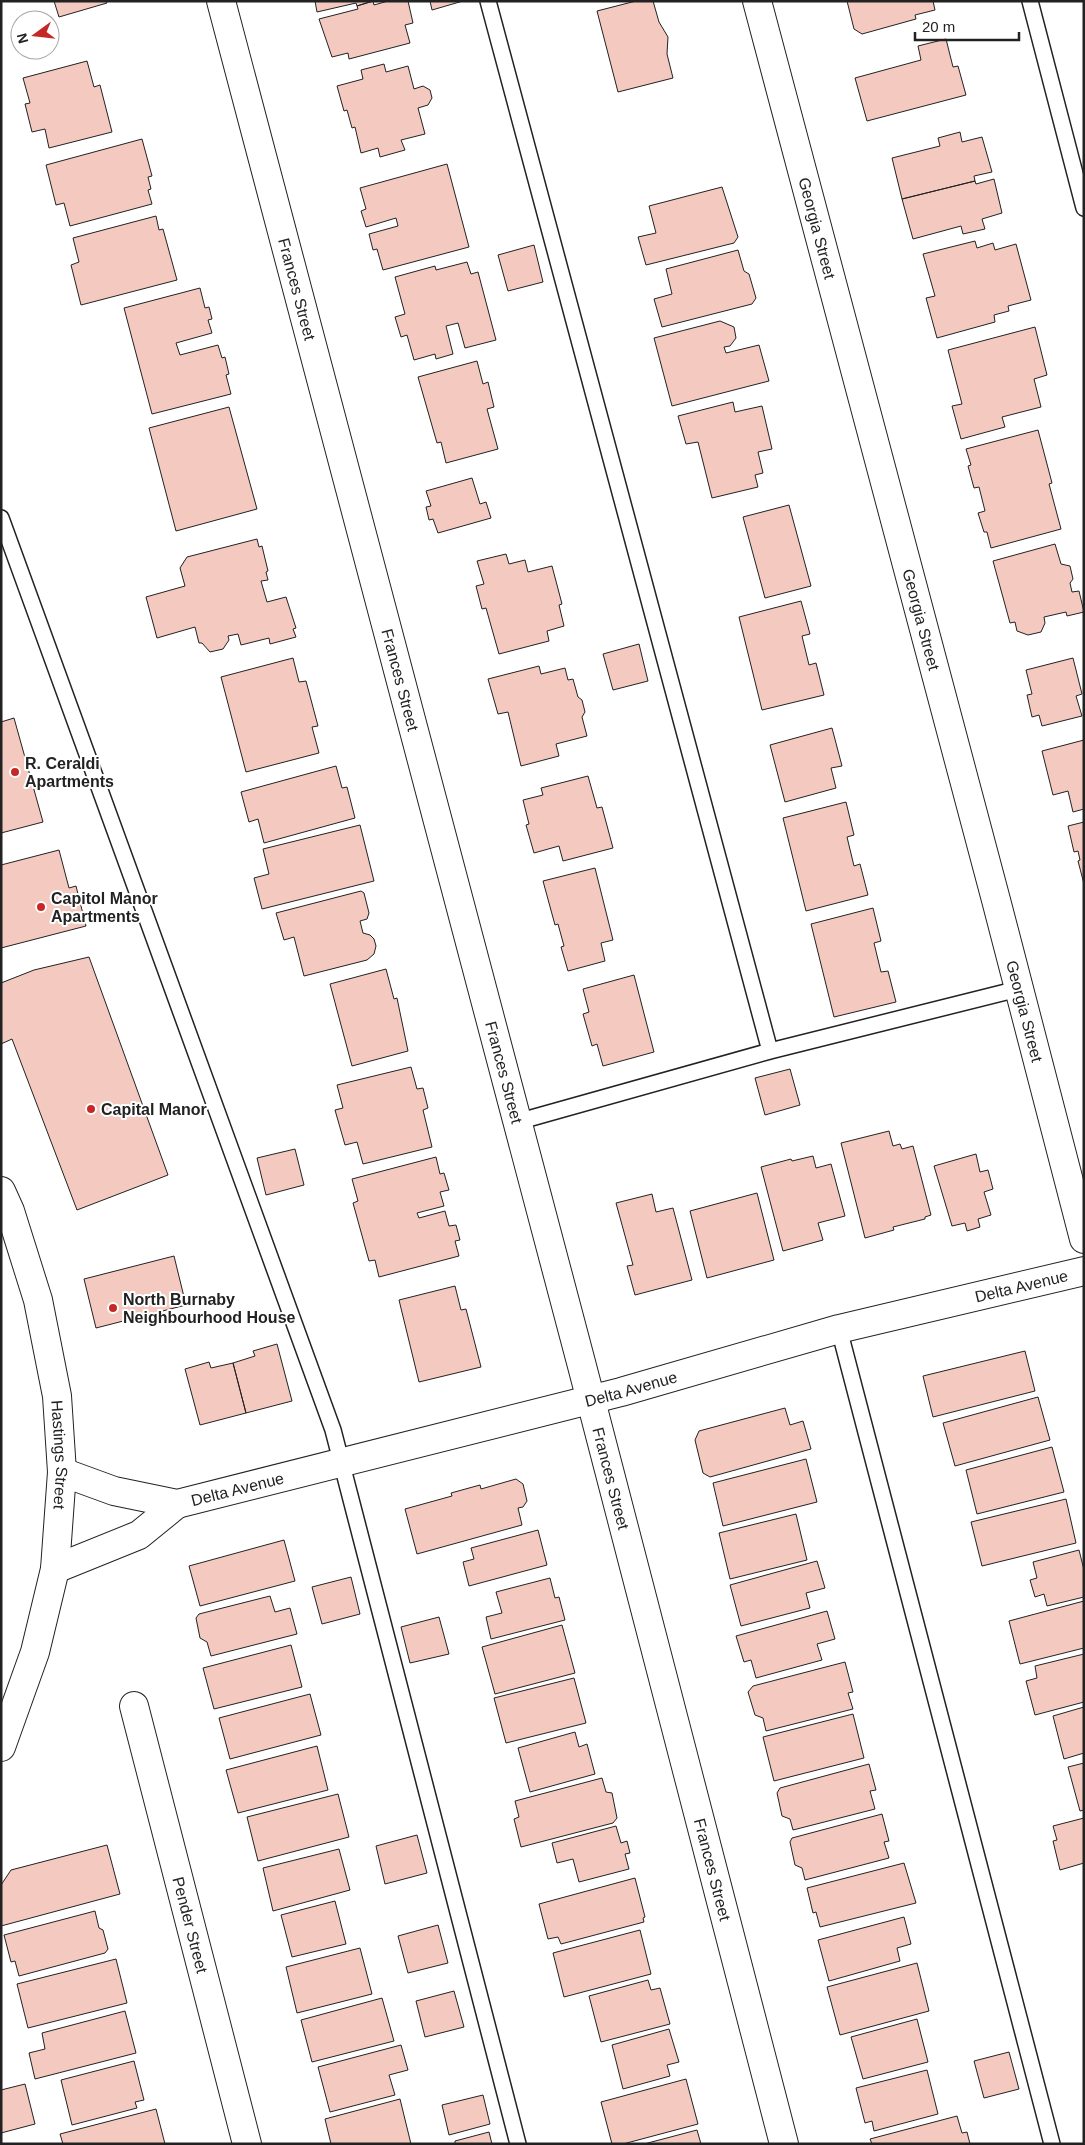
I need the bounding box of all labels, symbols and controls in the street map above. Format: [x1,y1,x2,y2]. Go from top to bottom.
north arrow [10,10,60,60]
scale bar [915,10,1019,42]
text: 20 m [922,18,955,35]
text: N [13,31,31,45]
street label: Georgia Street [795,176,839,281]
street label: Frances Street [275,236,318,343]
street label: Georgia Street [899,567,943,673]
street label: Frances Street [378,627,422,733]
place label: R. Ceraldi Apartments [25,755,114,790]
marker: R. Ceraldi Apartments [9,766,21,778]
place label: Capitol Manor Apartments [51,890,158,925]
marker: Capitol Manor Apartments [35,901,47,913]
street label: Georgia Street [1003,959,1046,1064]
street label: Frances Street [482,1019,526,1126]
place label: Capital Manor [101,1101,207,1118]
marker: Capital Manor [85,1103,97,1115]
street label: Delta Avenue [973,1267,1070,1306]
place label: North Burnaby Neighbourhood House [123,1291,296,1326]
marker: North Burnaby Neighbourhood House [107,1302,119,1314]
street label: Delta Avenue [583,1368,679,1410]
street label: Hastings Street [48,1400,70,1510]
street label: Frances Street [589,1426,632,1532]
street label: Delta Avenue [189,1469,286,1509]
street label: Frances Street [691,1817,734,1923]
street label: Pender Street [169,1875,211,1975]

